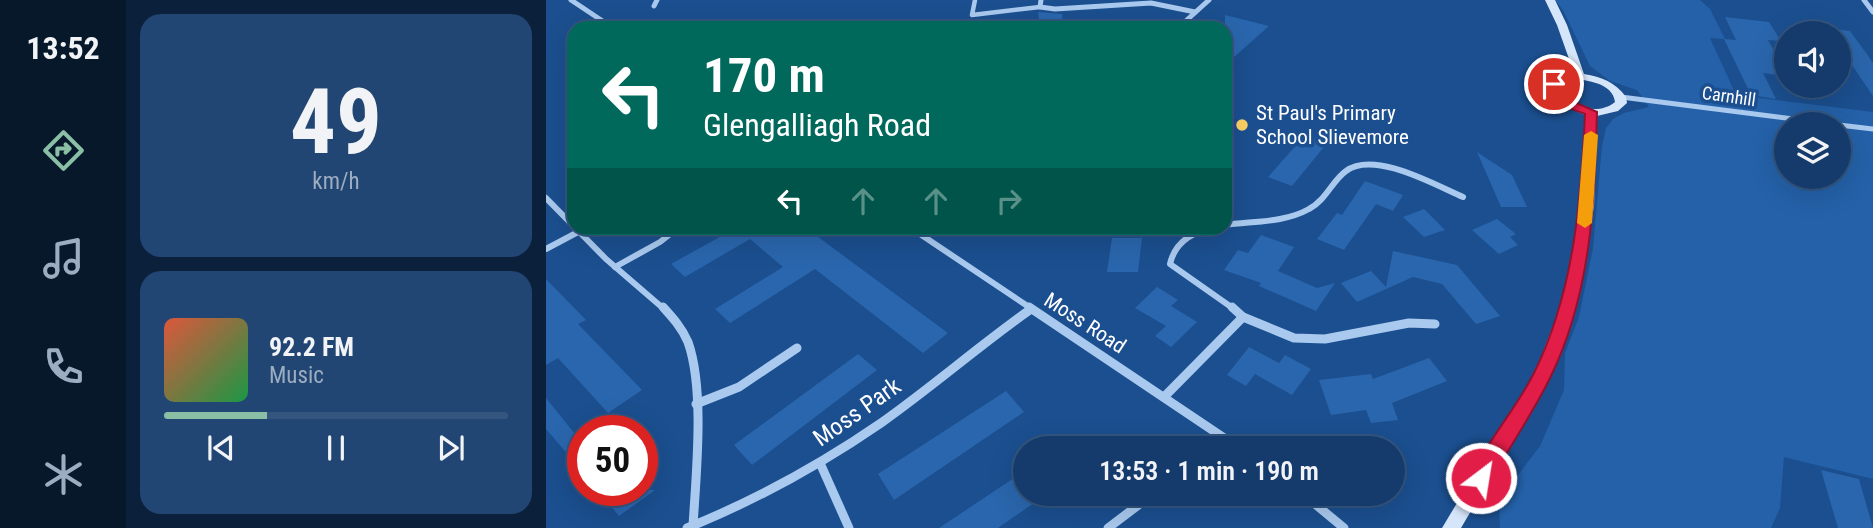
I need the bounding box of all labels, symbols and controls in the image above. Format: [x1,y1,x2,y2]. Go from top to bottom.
map controls [1774,21,1851,189]
button: sound [1774,21,1851,98]
text: 13:52 [26,29,100,67]
text: 170 m [703,47,825,104]
icon: left [588,49,679,140]
pin [1524,54,1584,114]
icon: arrive [1535,65,1573,103]
text: 49 [290,69,382,175]
street label: Carnhill [1701,82,1757,110]
place label: St Paul's Primary School Slievemore [1256,101,1409,149]
text: Glengalliagh Road [703,106,931,144]
button: layers [1774,112,1851,189]
marker: St Paul's Primary School Slievemore [1234,117,1250,133]
icon: directions [39,126,88,175]
text: km/h [312,168,360,195]
icon: left [771,182,809,220]
icon: ahead [844,182,882,220]
icon: ahead [917,182,955,220]
icon: right [990,182,1028,220]
icon: music [39,234,88,283]
street label: Moss Road [1040,288,1130,358]
text: 92.2 FM [269,332,354,362]
icon: phone [39,342,88,391]
text: Music [269,362,324,389]
street label: Moss Park [808,372,906,452]
speed limit sign: 50 [567,415,658,506]
icon: previous [202,429,240,467]
icon: pause [317,429,355,467]
icon: next [432,429,470,467]
position arrow [1444,441,1518,515]
icon: climate [39,450,88,499]
text: 13:53 · 1 min · 190 m [1099,456,1319,486]

